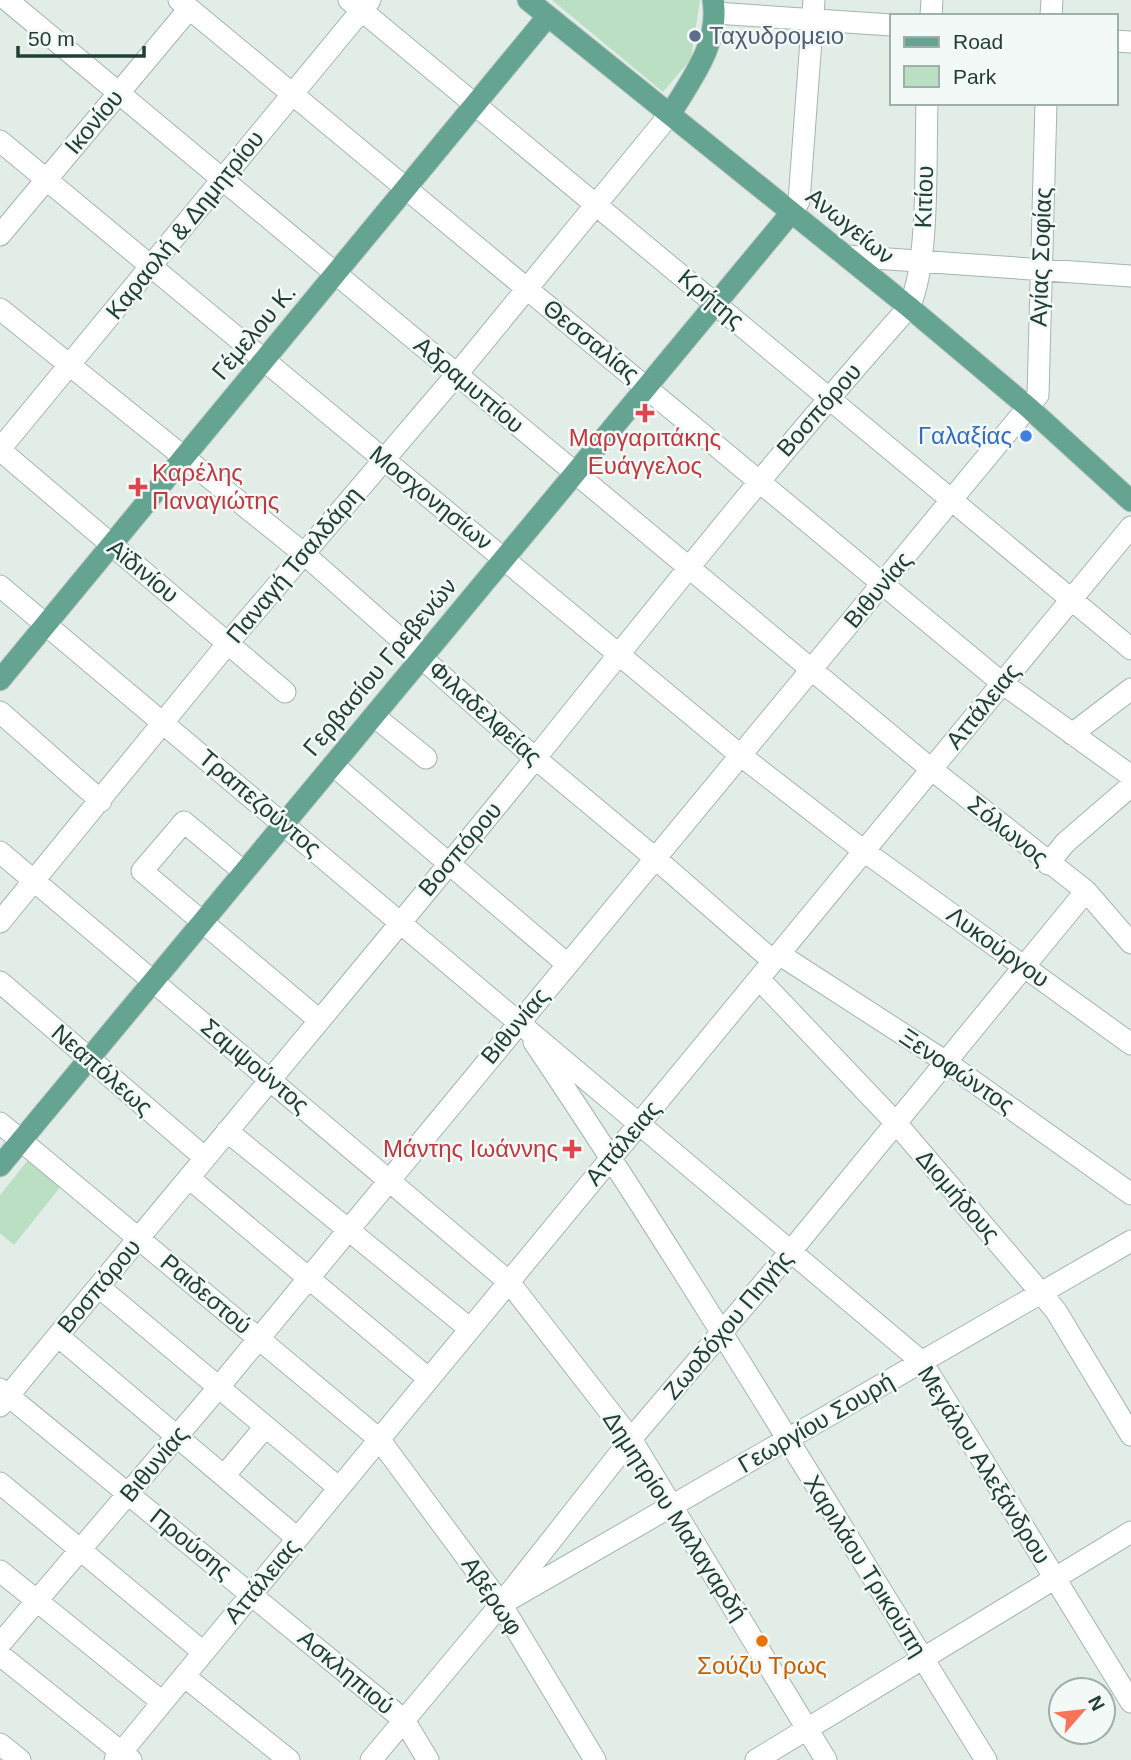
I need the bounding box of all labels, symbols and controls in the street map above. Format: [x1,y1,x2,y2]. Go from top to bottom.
scale bar [18,14,144,58]
legend [890,14,1117,105]
place label: Ταχυδρομειο [709,22,844,49]
text: 50 m [28,27,75,50]
marker: Ταχυδρομειο [687,28,703,44]
text: Road [953,30,1003,53]
text: Park [953,65,997,88]
street label: Ικονίου [59,84,128,159]
street label: Καραολή & Δημητρίου [100,125,269,324]
street label: Κιτίου [909,165,938,229]
street label: Ανωγείων [801,182,900,269]
street label: Αγίας Σοφίας [1025,187,1056,327]
street label: Κρήτης [673,263,750,334]
street label: Γέμελου Κ. [206,279,301,385]
street label: Θεσσαλίας [538,294,645,387]
street label: Αδραμυττίου [409,331,530,438]
street label: Βοσπόρου [771,358,866,462]
marker: Μαργαριτάκης Ευάγγελος [637,405,653,421]
place label: Γαλαξίας [918,422,1012,449]
place label: Μαργαριτάκης Ευάγγελος [569,424,721,479]
marker: Γαλαξίας [1018,428,1034,444]
street label: Μοσχονησίων [365,440,498,555]
place label: Καρέλης Παναγιώτης [152,459,279,514]
marker: Καρέλης Παναγιώτης [130,479,146,495]
street label: Παναγή Τσαλδάρη [221,481,367,648]
street label: Αϊδινίου [103,533,184,608]
street label: Βιθυνίας [838,546,917,633]
street label: Γερβασίου Γρεβενών [297,572,462,761]
street label: Φιλαδελφείας [423,655,547,770]
street label: Αττάλειας [940,658,1025,754]
street label: Τραπεζούντος [194,744,327,861]
street label: Σόλωνος [963,790,1054,871]
street label: Βοσπόρου [413,796,507,901]
street label: Λυκούργου [942,901,1055,993]
street label: Βιθυνίας [475,982,554,1069]
street label: Σαμψούντος [196,1013,315,1118]
street label: Νεαπόλεως [47,1019,158,1121]
street label: Ξενοφώντος [895,1022,1020,1119]
street label: Αττάλειας [579,1095,666,1190]
place label: Μάντης Ιωάννης [383,1135,558,1162]
marker: Μάντης Ιωάννης [564,1141,580,1157]
street label: Διομήδους [911,1144,1006,1247]
street label: Βοσπόρου [52,1233,146,1338]
street label: Ζωοδόχου Πηγής [658,1245,798,1404]
street label: Ραιδεστού [156,1248,257,1339]
street label: Μεγάλου Αλεξάνδρου [913,1361,1056,1569]
street label: Γεωργίου Σουρή [733,1367,898,1478]
street label: Δημητρίου Μαλαγαρδή [598,1406,753,1625]
street label: Βιθυνίας [114,1420,193,1507]
street label: Χαριλάου Τρικούπη [799,1470,932,1661]
street label: Προύσης [145,1503,238,1585]
street label: Αττάλειας [218,1533,305,1628]
street label: Αβέρωφ [456,1551,528,1640]
street label: Ασκληπιού [293,1624,400,1719]
marker: Σούζυ Τρως [754,1633,770,1649]
place label: Σούζυ Τρως [697,1652,827,1679]
north arrow [1047,1676,1117,1746]
text: N [1084,1692,1109,1714]

